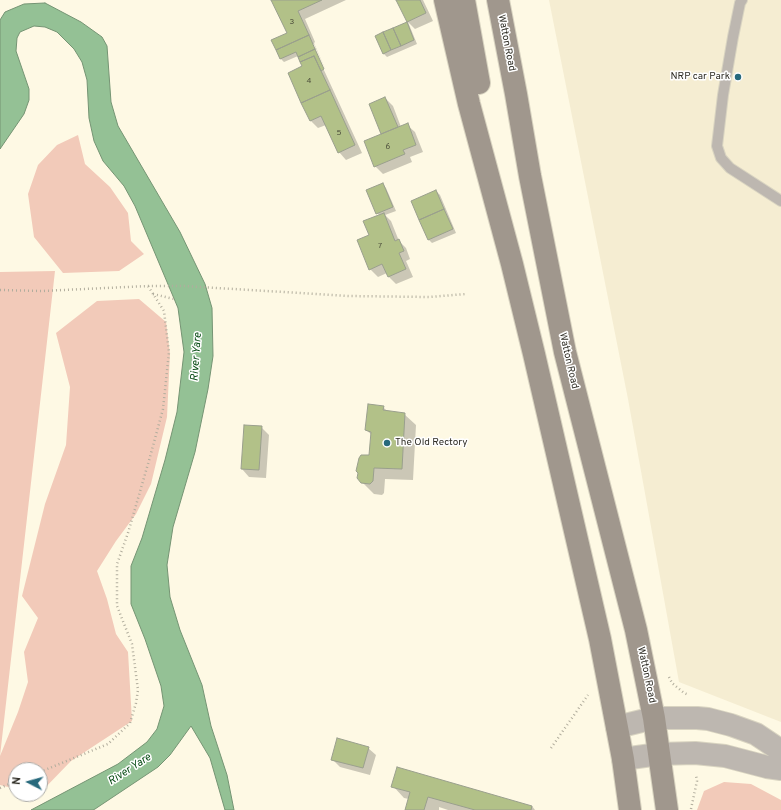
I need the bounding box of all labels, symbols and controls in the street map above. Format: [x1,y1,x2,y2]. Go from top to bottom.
street label: Watton Road [495,14,517,72]
house number: 3 [290,17,294,27]
place label: NRP car Park [670,71,730,83]
marker: NRP car Park [733,72,743,82]
house number: 4 [307,76,311,86]
house number: 5 [337,128,341,138]
house number: 6 [386,142,390,152]
house number: 7 [378,241,382,251]
water label: River Yare [189,332,205,382]
street label: Watton Road [556,332,580,390]
place label: The Old Rectory [395,437,468,449]
marker: The Old Rectory [382,438,392,448]
street label: Watton Road [634,646,658,704]
water label: River Yare [106,751,154,789]
north arrow [8,762,48,802]
text: N [10,776,24,786]

